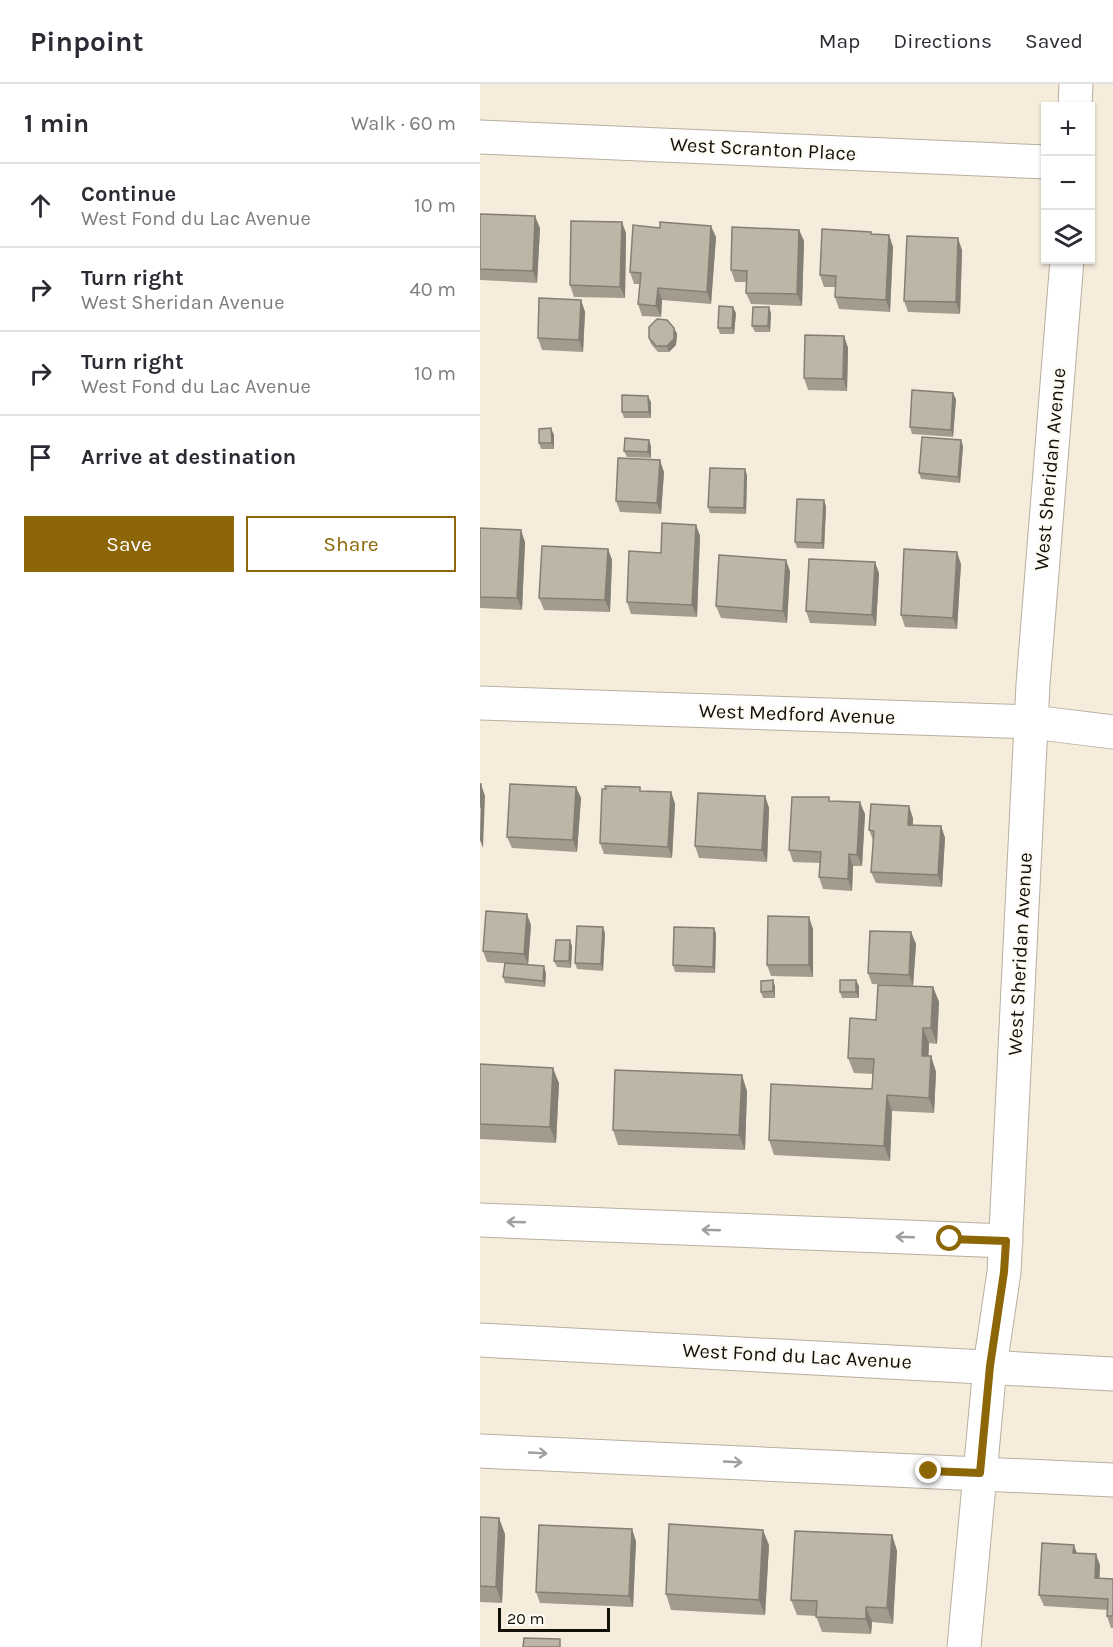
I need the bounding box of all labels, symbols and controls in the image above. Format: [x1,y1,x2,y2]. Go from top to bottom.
text: Pinpoint [30,25,143,58]
text: Map [819,29,860,53]
text: Directions [893,29,992,53]
text: Saved [1025,29,1083,53]
map controls [1041,102,1095,264]
button: + [1041,102,1095,156]
text: 1 min [24,108,89,139]
text: Walk · 60 m [351,112,456,135]
street label: West Scranton Place [669,133,857,165]
button: − [1041,156,1095,210]
text: Continue [81,181,176,207]
icon: ahead [24,189,57,222]
text: 10 m [414,194,456,217]
text: West Fond du Lac Avenue [81,207,311,230]
button: layers [1041,210,1095,264]
text: Turn right [81,265,184,291]
icon: right [24,273,57,306]
text: 40 m [410,278,456,301]
text: West Sheridan Avenue [81,291,284,314]
text: Turn right [81,349,184,375]
icon: right [24,357,57,390]
text: 10 m [414,362,456,385]
street label: West Sheridan Avenue [1030,367,1070,571]
text: West Fond du Lac Avenue [81,375,311,398]
icon: arrive [24,441,57,474]
text: Arrive at destination [81,444,296,470]
button: Save [24,516,234,572]
button: Share [246,516,456,572]
street label: West Medford Avenue [698,699,896,729]
street label: West Sheridan Avenue [1003,852,1037,1056]
one-way arrow [506,1216,526,1227]
one-way arrow [701,1224,721,1235]
route start [936,1225,962,1251]
one-way arrow [896,1232,916,1243]
street label: West Fond du Lac Avenue [682,1339,912,1373]
one-way arrow [528,1448,548,1459]
one-way arrow [723,1457,743,1468]
route end [915,1457,941,1483]
scale bar [498,1605,610,1632]
text: 20 m [507,1609,545,1628]

